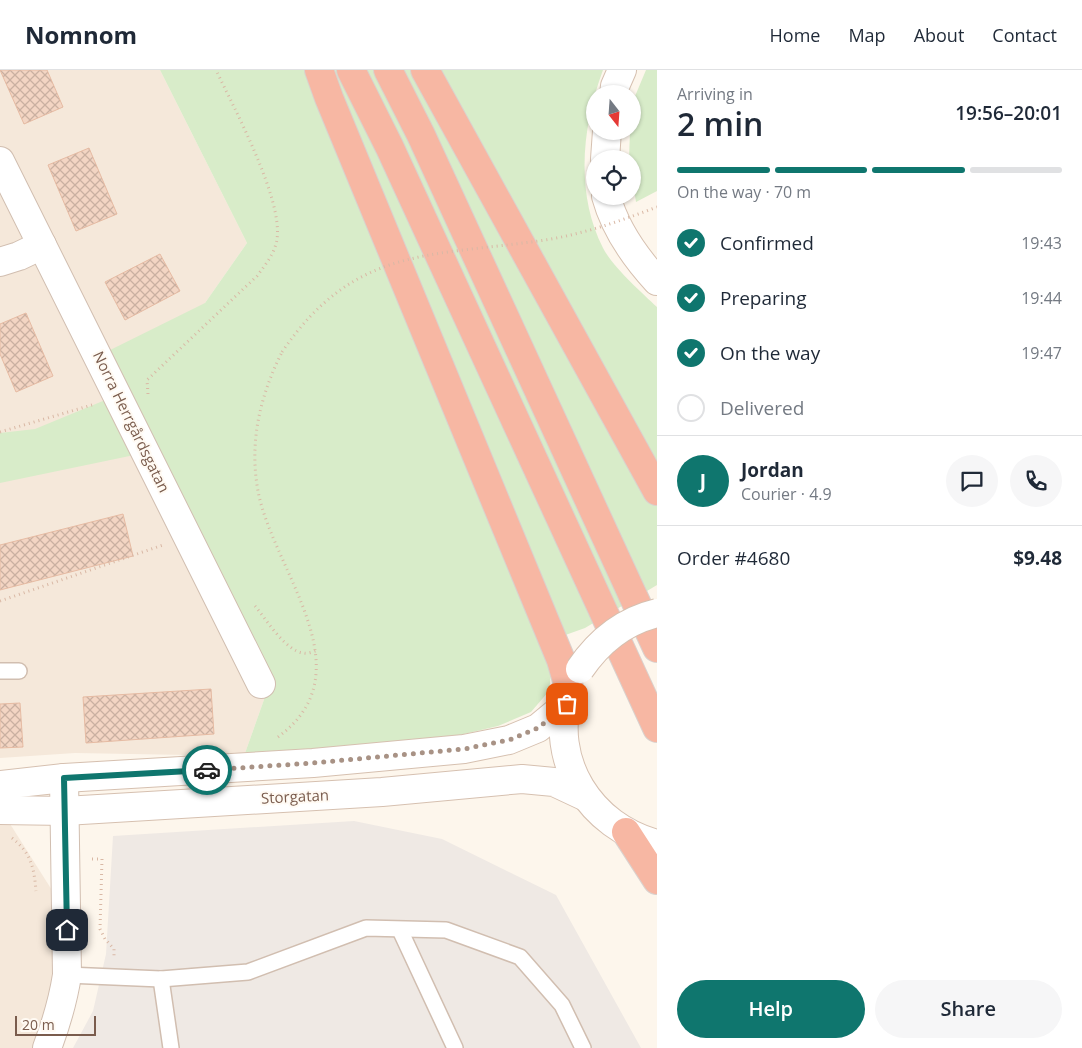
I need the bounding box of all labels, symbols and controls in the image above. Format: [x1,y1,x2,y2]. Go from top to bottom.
text: Nomnom [25,18,137,51]
text: Home [770,23,820,47]
text: Map [848,23,886,47]
text: About [914,23,964,47]
text: Contact [992,23,1057,47]
text: Arriving in [677,83,753,105]
north arrow [586,85,641,140]
map controls [586,85,641,205]
text: 19:56–20:01 [955,100,1062,126]
text: 2 min [677,102,763,145]
button: locate [586,150,641,205]
text: On the way · 70 m [677,181,811,203]
icon: check [677,229,705,257]
text: Confirmed [720,230,814,256]
text: 19:43 [1021,232,1062,254]
icon: check [677,284,705,312]
text: Preparing [720,285,807,311]
text: 19:44 [1021,287,1062,309]
icon: check [677,339,705,367]
text: On the way [720,340,820,366]
text: 19:47 [1021,342,1062,364]
street label: Norra Herrgårdsgatan [89,348,175,496]
text: Delivered [720,395,804,421]
button: chat [946,455,998,507]
button: phone [1010,455,1062,507]
text: Jordan [741,457,804,483]
text: J [700,468,706,494]
text: Courier · 4.9 [741,483,832,505]
text: Order #4680 [677,545,790,571]
text: $9.48 [1013,545,1062,571]
pin [546,683,588,725]
icon: bag [553,690,581,718]
courier [182,745,232,795]
icon: car [193,756,221,784]
street label: Storgatan [260,784,329,808]
pin [46,909,88,951]
icon: home [53,916,81,944]
button: Help [677,980,865,1038]
button: Share [875,980,1062,1038]
scale bar [15,1013,96,1036]
text: 20 m [22,1015,55,1034]

